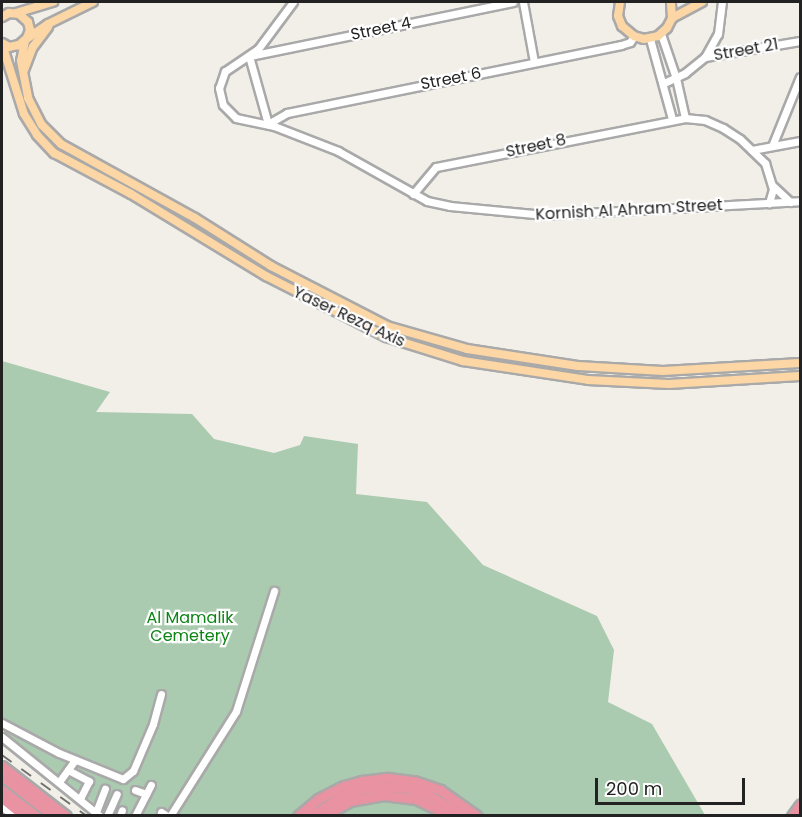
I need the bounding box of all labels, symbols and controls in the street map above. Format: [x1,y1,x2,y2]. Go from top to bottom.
street label: Street 4 [349,13,413,45]
street label: Street 21 [712,35,780,65]
street label: Street 6 [419,64,483,94]
street label: Street 8 [504,130,568,162]
street label: Kornish Al Ahram Street [535,196,723,224]
street label: Yaser Rezq Axis [290,283,408,351]
park label: Al Mamalik Cemetery [147,608,233,646]
scale bar [598,766,748,804]
text: 200 m [606,776,662,801]

